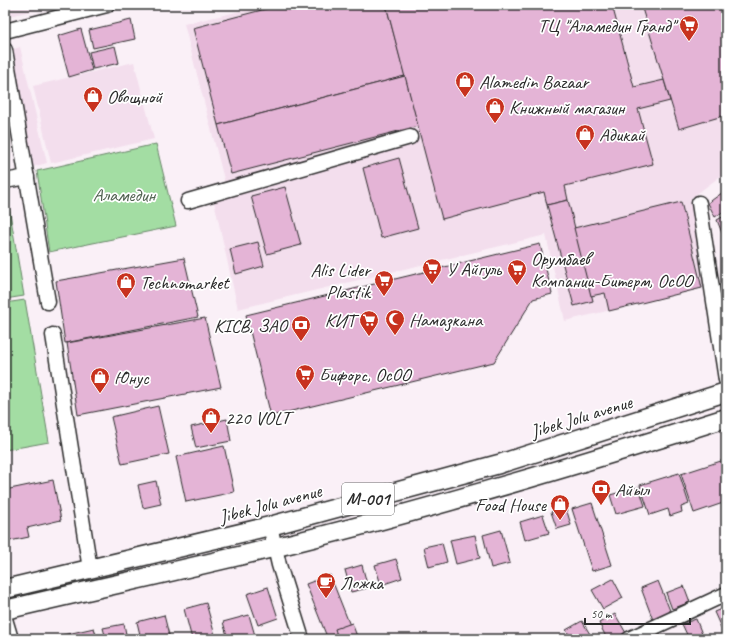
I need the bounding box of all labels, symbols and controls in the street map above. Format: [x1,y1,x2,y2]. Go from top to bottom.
place label: ТЦ "Аламедин Гранд" [538,14,678,38]
supermarket icon: ТЦ "Аламедин Гранд" [678,14,700,42]
shop icon: Alamedin Bazaar [454,70,476,98]
place label: Alamedin Bazaar [479,70,591,94]
shop icon: Овощной [82,85,104,113]
place label: Овощной [107,85,163,109]
shop icon: Книжный магазин [484,96,506,124]
place label: Книжный магазин [509,96,626,120]
shop icon: Адикай [574,123,596,151]
place label: Адикай [599,123,646,147]
park label: Аламедин [93,183,156,207]
place label: Орумбаев Компании-Битерм, ОсОО [531,247,695,293]
supermarket icon: У Айгуль [421,257,443,285]
place label: У Айгуль [446,257,502,281]
place label: Alis Lider Plastik [310,258,372,304]
supermarket icon: Орумбаев Компании-Битерм, ОсОО [506,258,528,286]
supermarket icon: Alis Lider Plastik [373,269,395,297]
shop icon: Technomarket [115,271,137,299]
place label: Technomarket [140,271,230,295]
mosque icon: Намазкана [384,308,406,336]
place label: Намазкана [409,308,484,332]
place label: КИТ [325,309,360,333]
supermarket icon: КИТ [358,309,380,337]
place label: KICB, ЗАО [214,314,289,338]
bank icon: KICB, ЗАО [290,314,312,342]
supermarket icon: Бифорс, ОсОО [294,363,316,391]
place label: Бифорс, ОсОО [319,363,413,387]
shop icon: Юнус [89,366,111,394]
place label: Юнус [114,366,150,390]
street label: Jibek Jolu avenue [527,390,637,444]
shop icon: 220 VOLT [200,406,222,434]
place label: 220 VOLT [225,406,295,430]
street label: Jibek Jolu avenue [216,478,326,529]
bank icon: Айыл [590,478,612,506]
place label: Айыл [615,478,650,502]
road number: М-001 [342,483,394,515]
place label: Food House [475,493,548,517]
shop icon: Food House [549,493,571,521]
cafe icon: Ложка [315,571,337,599]
place label: Ложка [340,571,384,595]
scale bar [585,600,690,626]
text: 50 m [591,606,613,622]

